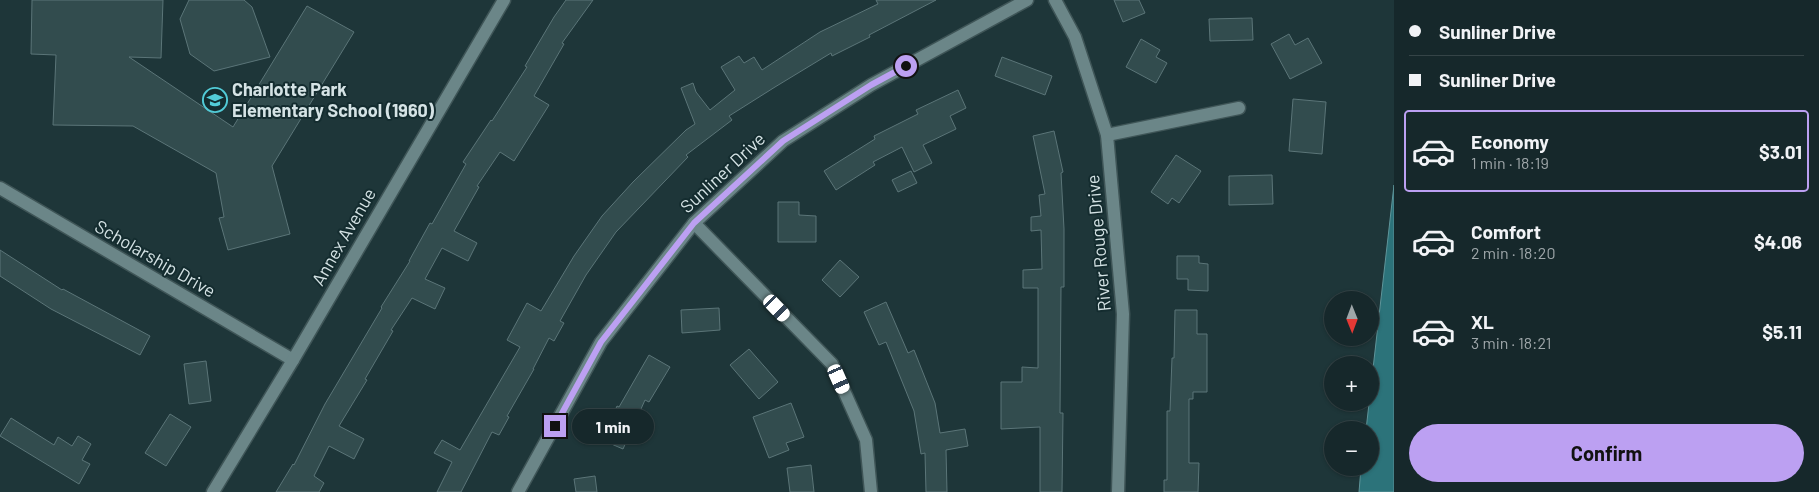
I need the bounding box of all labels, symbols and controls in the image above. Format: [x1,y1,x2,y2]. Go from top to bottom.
text: Sunliner Drive [1439,20,1556,43]
route start [895,55,917,77]
text: Sunliner Drive [1439,68,1556,91]
place label: Charlotte Park Elementary School (1960) [232,78,435,121]
school or university icon: Charlotte Park Elementary School (1960) [202,87,228,113]
street label: Sunliner Drive [675,127,769,217]
icon: car [1411,129,1456,174]
text: Economy [1471,130,1549,153]
text: $3.01 [1759,140,1802,163]
text: 1 min · 18:19 [1471,153,1549,172]
street label: River Rouge Drive [1081,174,1115,312]
street label: Annex Avenue [306,184,380,289]
street label: Scholarship Drive [91,215,220,302]
icon: car [1411,219,1456,264]
text: Comfort [1471,220,1541,243]
text: $4.06 [1754,230,1802,253]
text: 2 min · 18:20 [1471,243,1555,262]
north arrow [1324,291,1379,346]
map controls [1324,291,1379,476]
car [761,292,792,324]
icon: car [1411,309,1456,354]
text: XL [1471,310,1494,333]
text: $5.11 [1762,320,1802,343]
text: 3 min · 18:21 [1471,333,1551,352]
button: + [1324,356,1379,411]
car [826,362,851,396]
callout: 1 min [572,408,655,444]
route end [544,415,566,437]
text: 1 min [595,417,631,436]
button: − [1324,421,1379,476]
button: Confirm [1409,424,1804,482]

